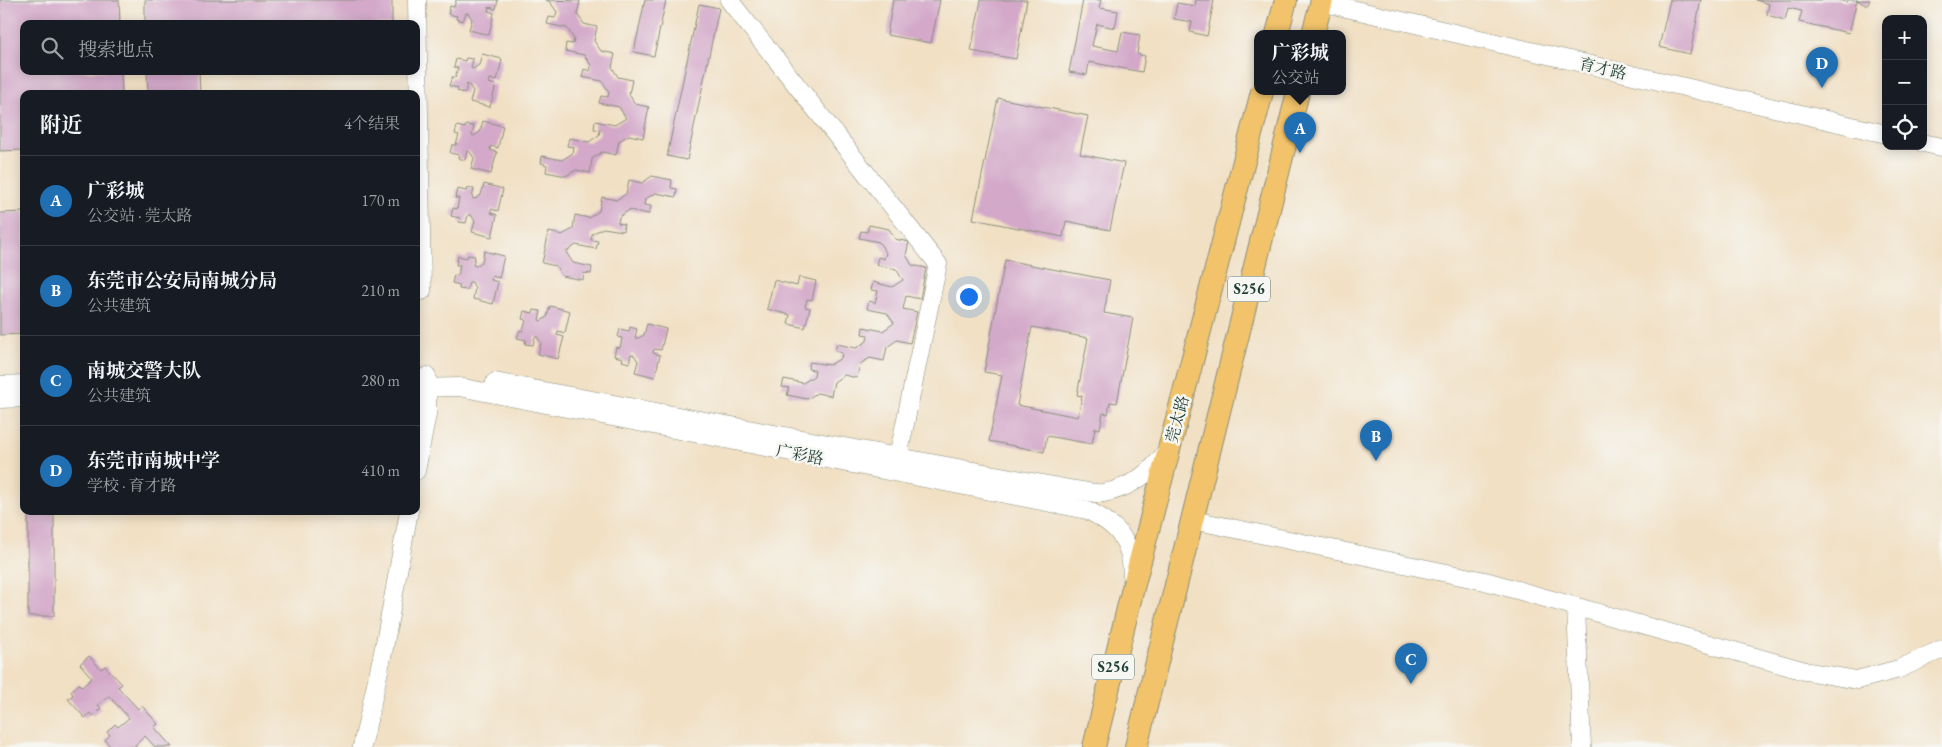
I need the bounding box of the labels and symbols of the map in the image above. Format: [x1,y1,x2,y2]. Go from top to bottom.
pin: D [1806,47,1838,88]
street label: 育才路 [1577,53,1629,84]
pin: A [1284,112,1316,153]
road number: S256 [1228,276,1270,302]
your location [956,284,982,310]
street label: 莞太路 [1161,393,1194,445]
pin: B [1360,420,1392,461]
street label: 广彩路 [774,440,825,469]
pin: C [1395,643,1427,684]
road number: S256 [1092,654,1134,680]

